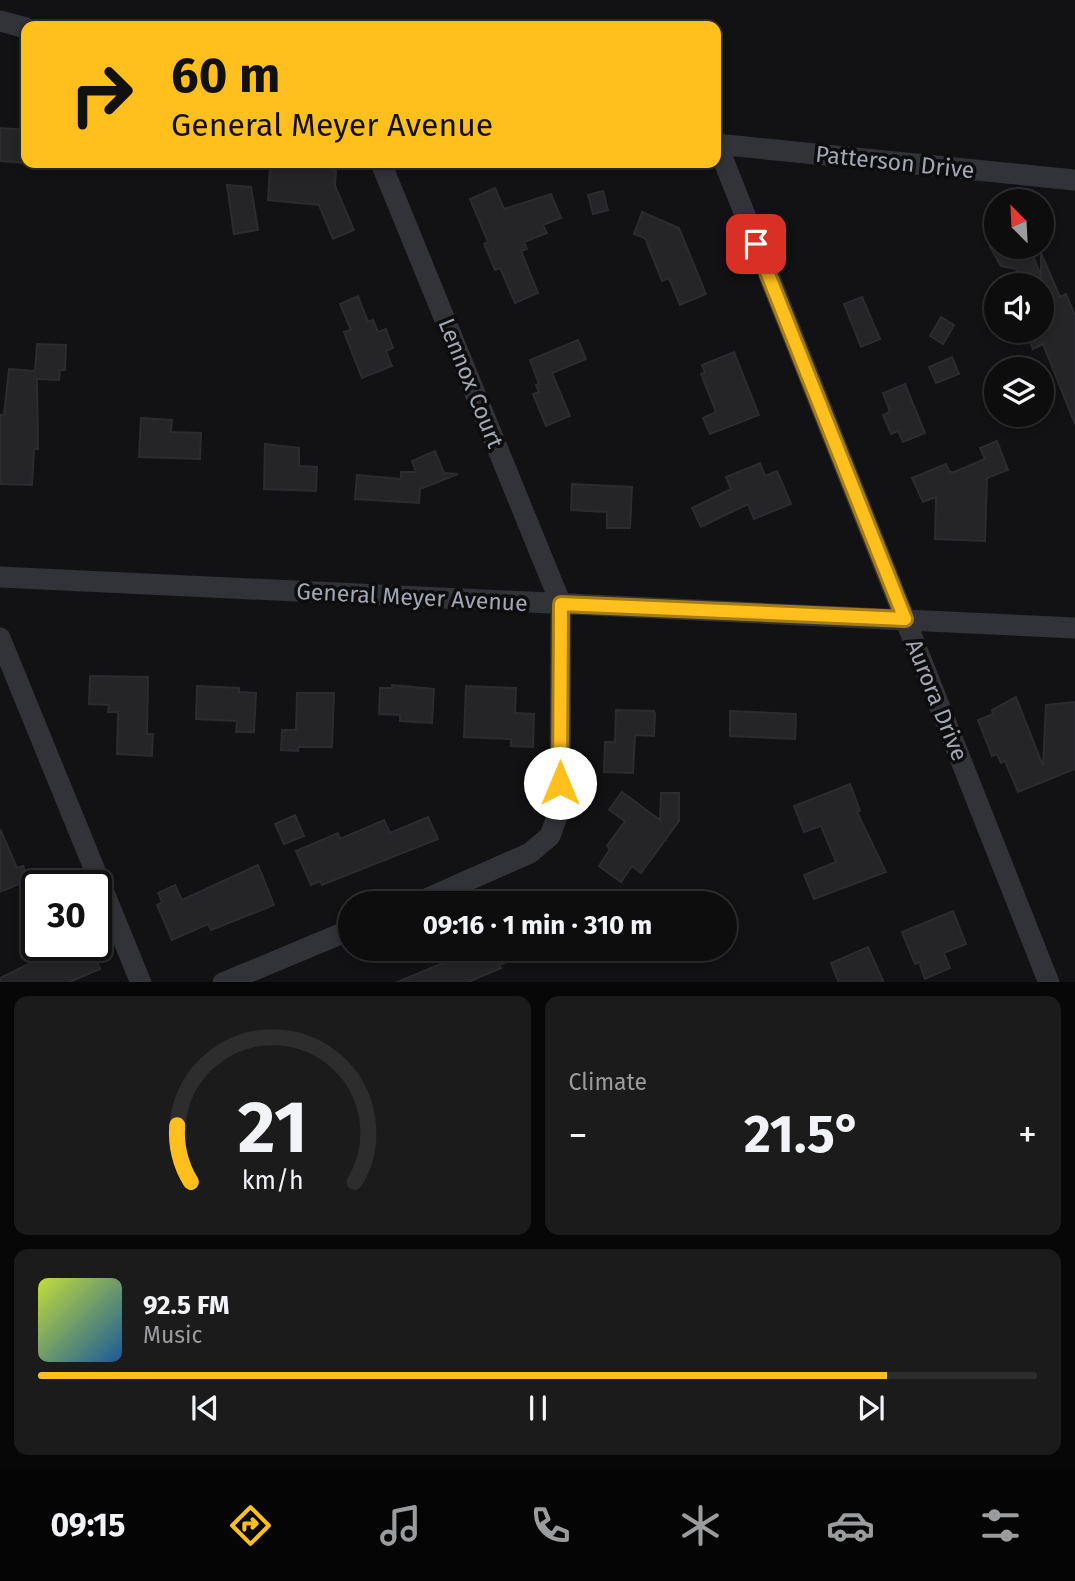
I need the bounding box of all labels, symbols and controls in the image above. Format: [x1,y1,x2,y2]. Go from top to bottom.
text: 60 m [171,46,280,105]
icon: right [56,49,147,140]
text: General Meyer Avenue [171,106,493,144]
street label: Patterson Drive [814,140,976,184]
north arrow [984,189,1054,259]
map controls [984,189,1054,427]
pin [726,214,786,274]
icon: arrive [737,225,775,263]
button: sound [984,273,1054,343]
street label: Lennox Court [432,314,510,453]
button: layers [984,357,1054,427]
street label: General Meyer Avenue [296,577,528,617]
street label: Aurora Drive [900,635,974,765]
position arrow [523,746,597,820]
speed limit sign: 30 [21,870,112,961]
text: 09:16 · 1 min · 310 m [423,910,652,941]
text: Climate [569,1068,647,1096]
text: 21 [237,1084,307,1171]
text: 21.5° [744,1103,861,1166]
text: − [569,1112,588,1158]
text: + [1018,1112,1037,1158]
text: km/h [241,1165,303,1195]
text: 92.5 FM [143,1290,229,1321]
text: Music [143,1321,203,1349]
icon: previous [186,1389,224,1427]
icon: pause [519,1389,557,1427]
icon: next [852,1389,890,1427]
icon: directions [226,1501,275,1550]
icon: music [376,1501,425,1550]
icon: phone [526,1501,575,1550]
icon: climate [676,1501,725,1550]
icon: car [826,1501,875,1550]
icon: filters [976,1501,1025,1550]
text: 09:15 [50,1506,125,1544]

